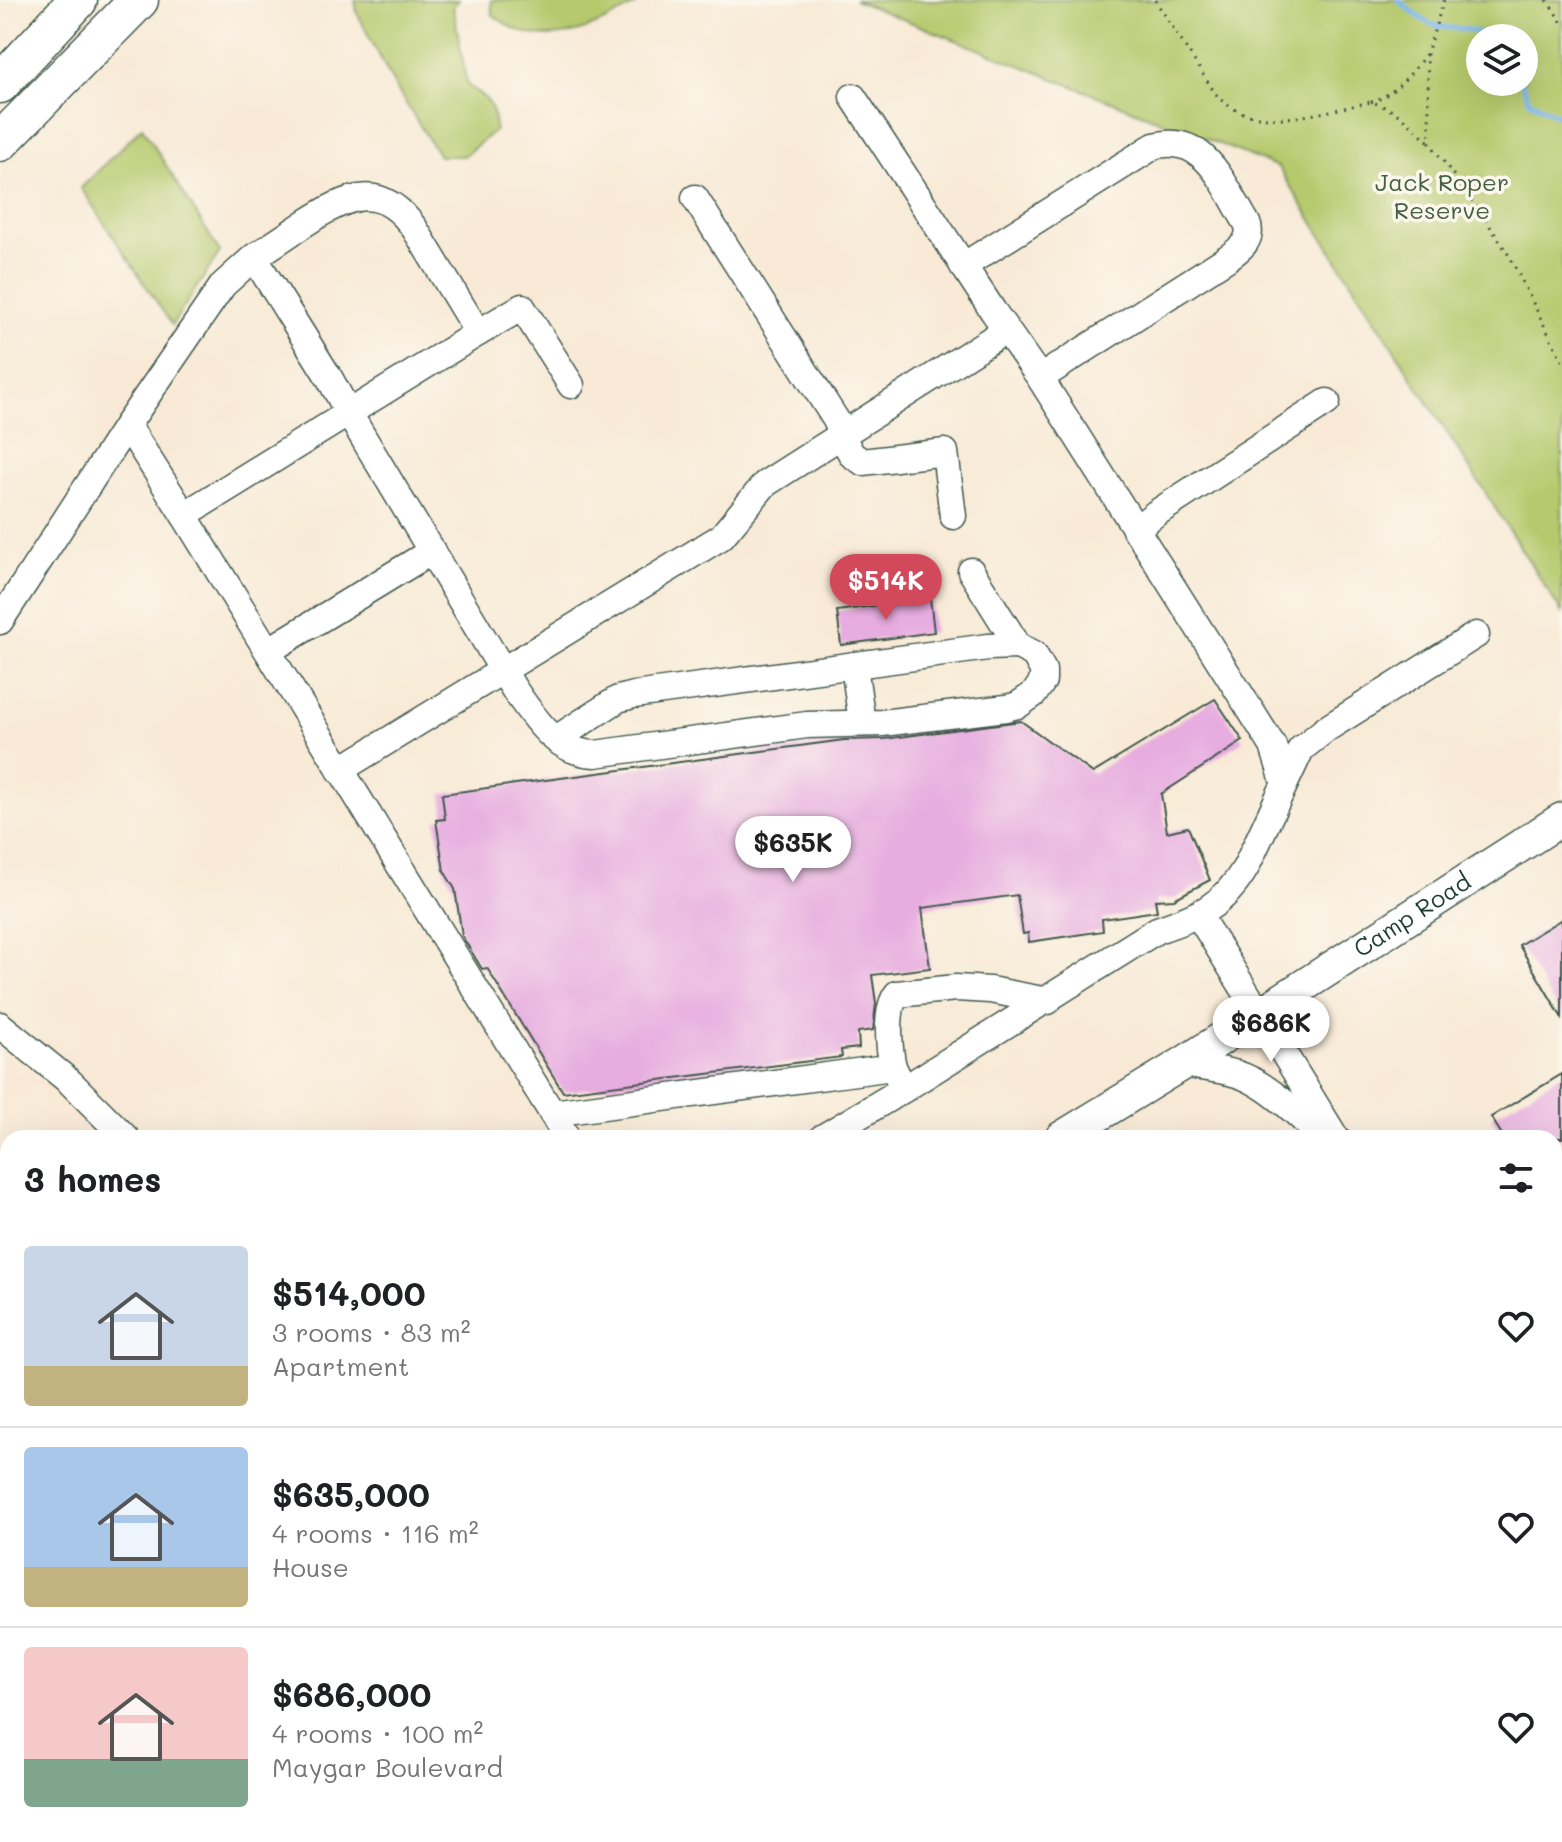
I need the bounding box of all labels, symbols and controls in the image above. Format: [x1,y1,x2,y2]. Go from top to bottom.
map controls [1466,24,1538,96]
button: layers [1466,24,1538,96]
park label: Jack Roper Reserve [1375,166,1509,225]
pin: $514K [830,554,942,622]
text: $514K [848,563,924,597]
pin: $635K [737,816,849,884]
text: $635K [753,825,833,859]
street label: Camp Road [1347,865,1476,963]
pin: $686K [1215,996,1327,1064]
text: $686K [1231,1005,1311,1039]
text: 3 homes [24,1156,161,1201]
icon: filters [1494,1156,1538,1200]
text: $514,000 [272,1270,426,1315]
icon: home [88,1278,184,1374]
icon: heart [1494,1304,1538,1348]
text: 3 rooms · 83 m² [272,1315,471,1349]
text: Apartment [272,1349,409,1383]
text: $635,000 [272,1471,430,1516]
icon: home [88,1479,184,1575]
icon: heart [1494,1505,1538,1549]
text: 4 rooms · 116 m² [272,1516,479,1550]
text: House [272,1550,349,1584]
text: $686,000 [272,1671,431,1716]
icon: home [88,1679,184,1775]
icon: heart [1494,1705,1538,1749]
text: 4 rooms · 100 m² [272,1716,483,1750]
text: Maygar Boulevard [272,1750,503,1784]

